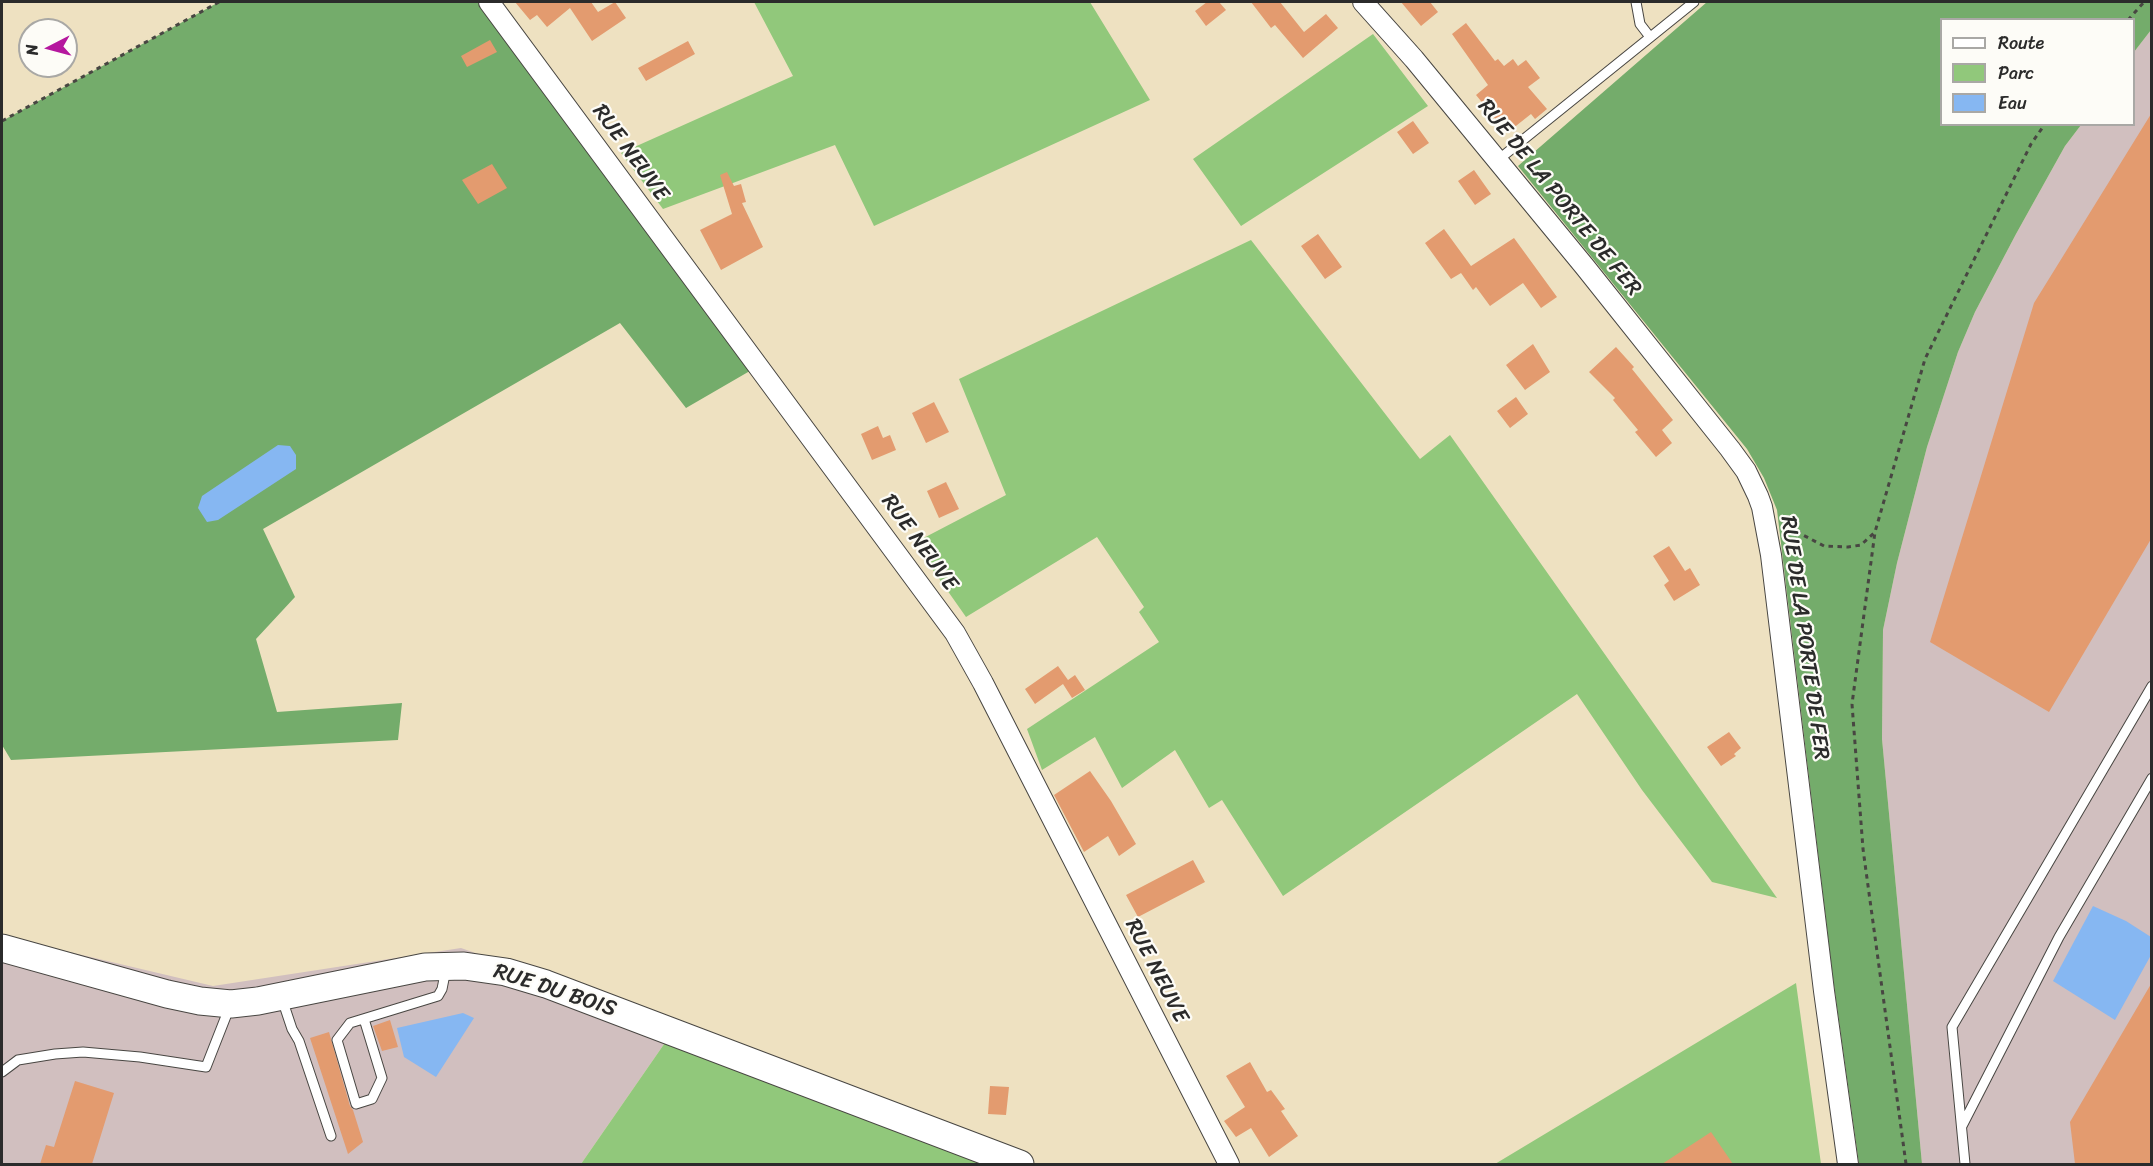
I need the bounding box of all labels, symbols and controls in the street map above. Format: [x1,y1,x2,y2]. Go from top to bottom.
north arrow [18,18,78,78]
legend [1940,18,2135,126]
text: Route [1998,27,2044,59]
text: N [17,43,47,57]
text: Parc [1998,57,2034,89]
text: Eau [1998,87,2027,119]
street label: RUE DE LA PORTE DE FER [1471,94,1647,302]
street label: RUE NEUVE [586,100,674,206]
street label: RUE NEUVE [875,490,963,596]
street label: RUE DE LA PORTE DE FER [1774,515,1834,761]
street label: RUE NEUVE [1119,915,1193,1027]
street label: RUE DU BOIS [490,959,620,1023]

